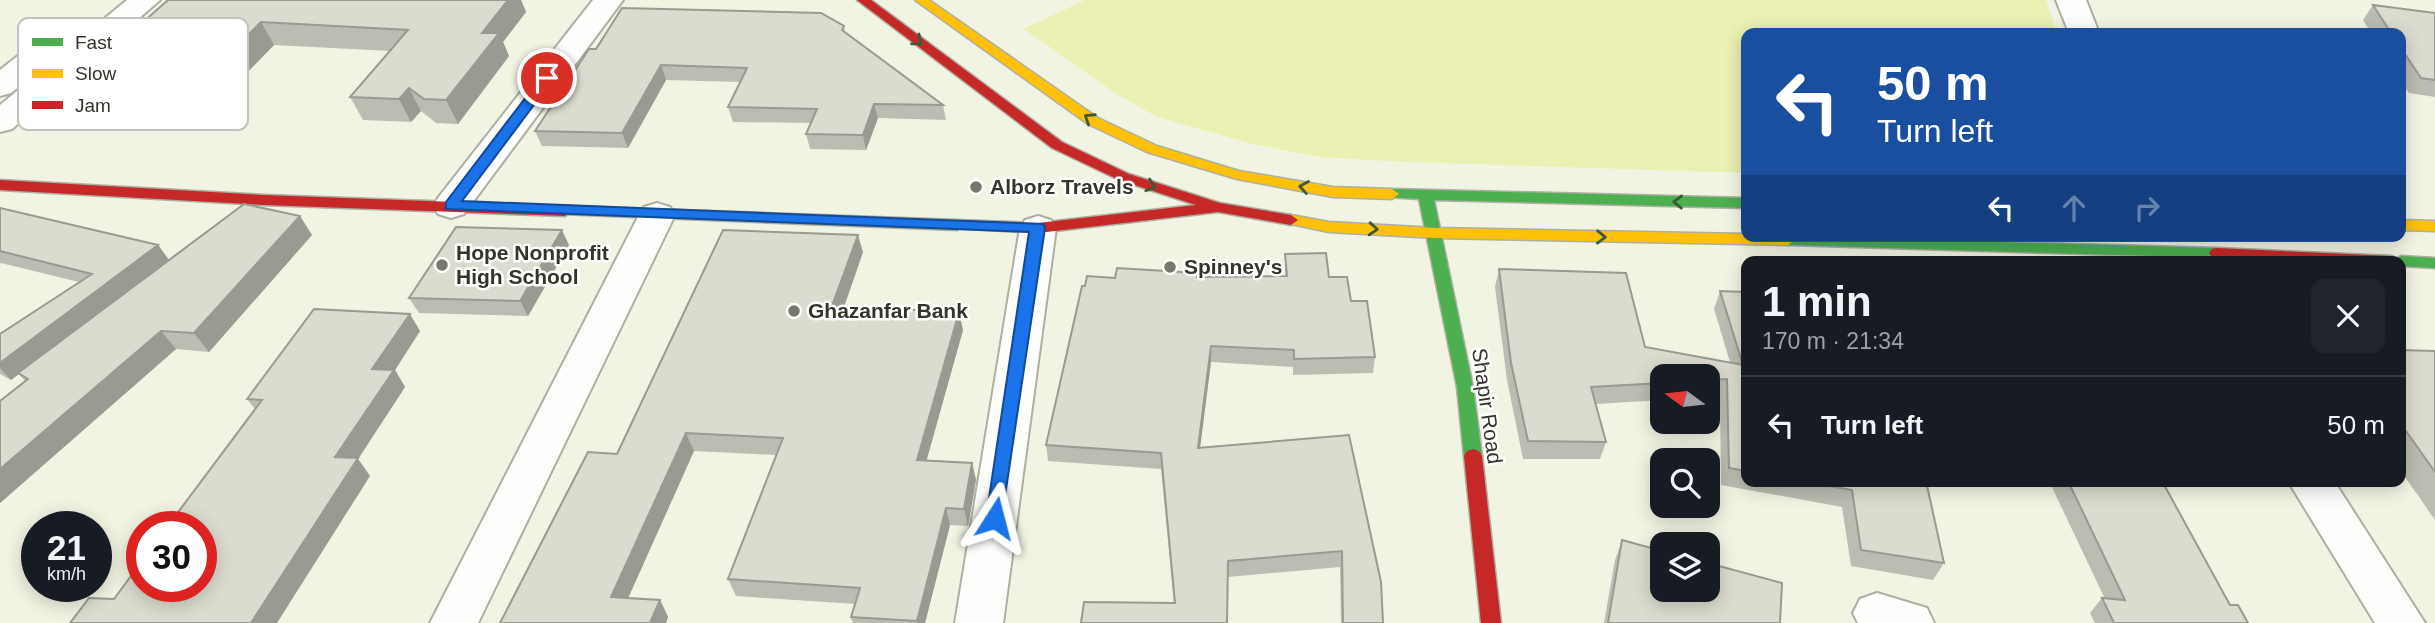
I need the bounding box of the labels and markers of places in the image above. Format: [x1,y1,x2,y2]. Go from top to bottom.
pin [517,48,577,108]
place label: Alborz Travels [990,175,1134,198]
marker: Alborz Travels [968,179,984,195]
place label: Hope Nonprofit High School [456,241,609,288]
place label: Spinney's [1184,255,1282,278]
marker: Hope Nonprofit High School [434,257,450,273]
marker: Spinney's [1162,259,1178,275]
place label: Ghazanfar Bank [808,299,968,322]
marker: Ghazanfar Bank [786,303,802,319]

